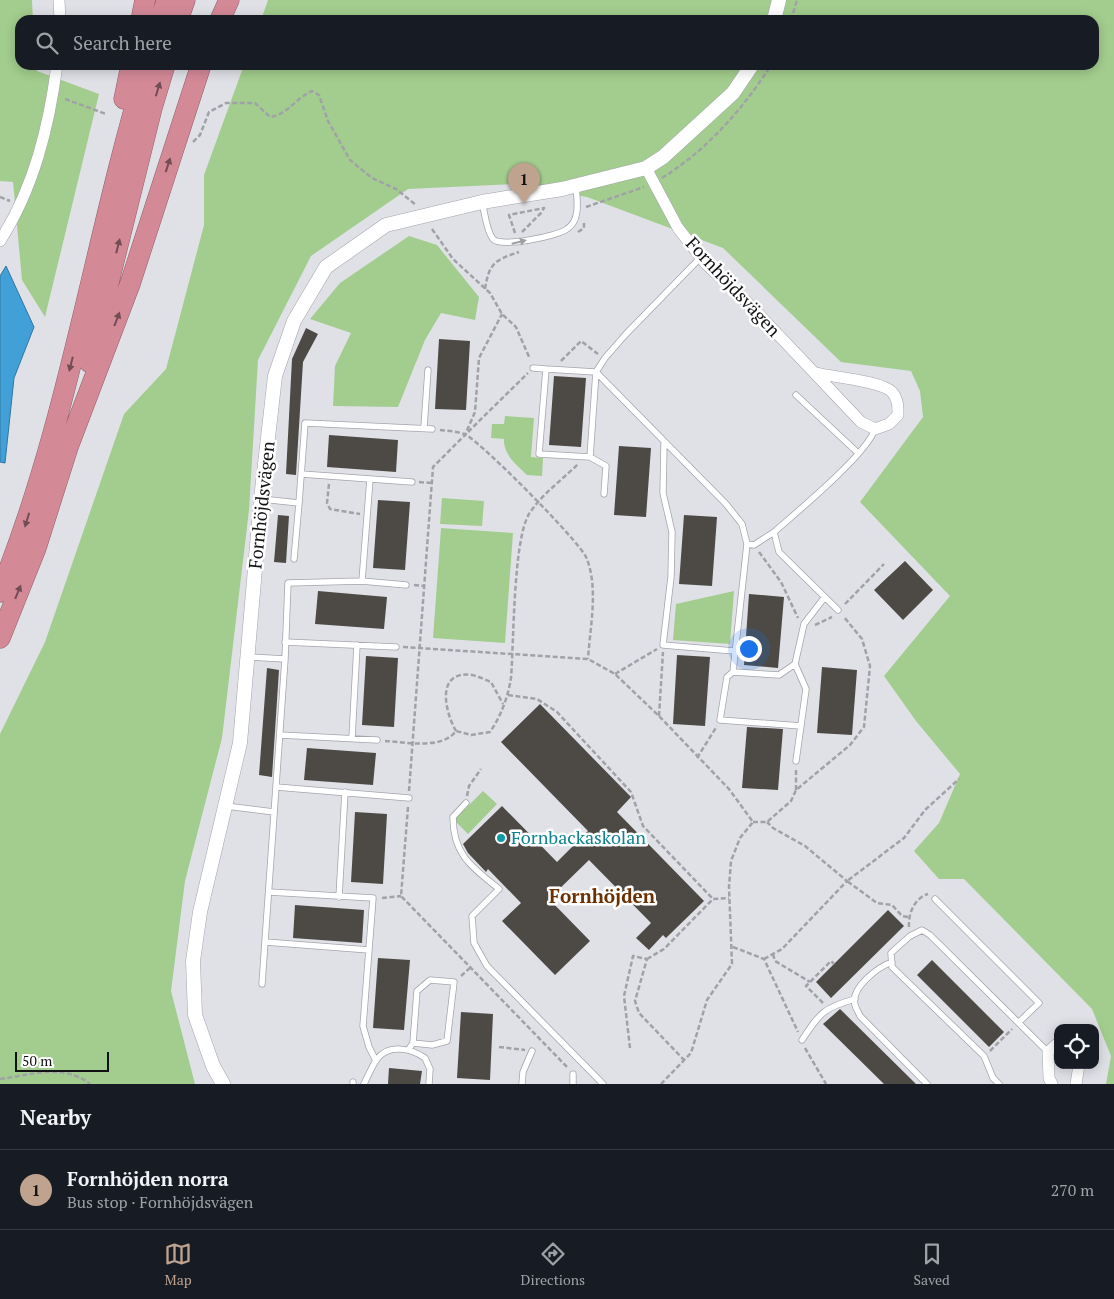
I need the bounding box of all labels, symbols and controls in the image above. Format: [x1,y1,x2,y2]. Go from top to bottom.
search box [15,15,1099,70]
icon: search [33,29,61,57]
text: Search here [73,30,172,55]
one-way arrow [154,81,162,96]
one-way arrow [165,158,173,173]
pin: 1 [508,163,540,204]
street label: Fornhöjdsvägen [681,231,786,342]
one-way arrow [511,238,526,246]
one-way arrow [114,239,122,254]
one-way arrow [114,312,121,327]
one-way arrow [67,356,75,371]
street label: Fornhöjdsvägen [242,440,280,570]
one-way arrow [22,513,30,528]
one-way arrow [15,585,23,600]
your location [736,636,762,662]
place label: Fornbackaskolan [511,825,646,849]
marker: Fornbackaskolan [495,832,507,844]
district label: Fornhöjden [549,883,656,908]
map controls [1054,1024,1099,1069]
button: locate [1054,1024,1099,1069]
scale bar [15,1049,109,1072]
text: 50 m [22,1051,52,1070]
text: Nearby [20,1103,91,1131]
text: Fornhöjden norra [67,1166,229,1191]
text: 1 [31,1179,41,1201]
text: 270 m [1051,1179,1094,1201]
text: Bus stop · Fornhöjdsvägen [67,1191,253,1213]
tab: Map [164,1240,192,1289]
tab: Directions [521,1240,585,1289]
tab: Saved [914,1240,950,1289]

